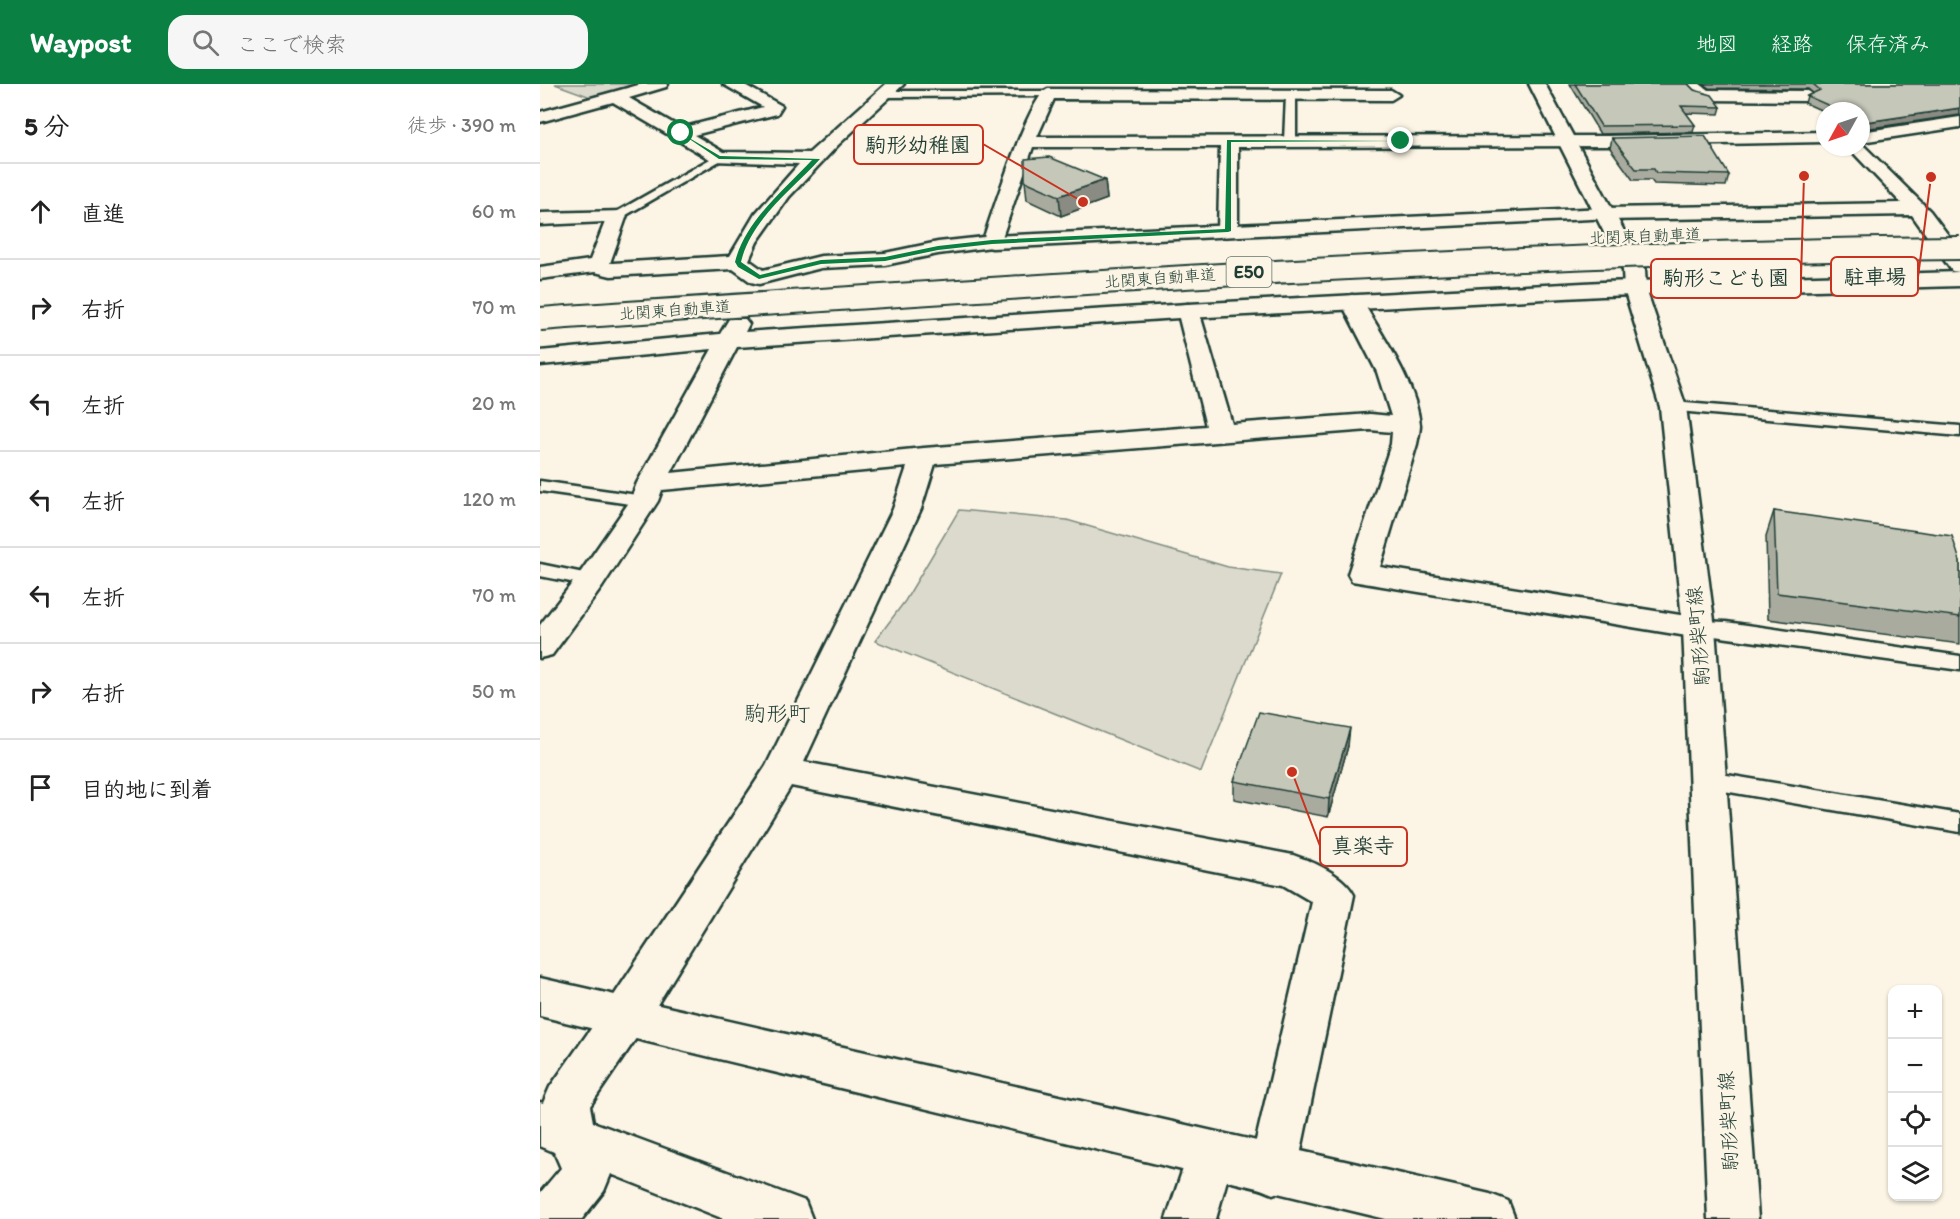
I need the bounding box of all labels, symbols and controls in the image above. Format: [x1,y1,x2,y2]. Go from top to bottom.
search box [168,15,588,69]
text: Waypost [30,25,132,59]
icon: search [189,26,222,59]
text: ここで検索 [237,31,347,58]
text: 地図 [1696,31,1738,56]
text: 経路 [1771,31,1813,56]
text: 保存済み [1846,31,1930,56]
north arrow [1816,102,1870,156]
text: 5 分 [24,110,70,142]
text: 徒歩 · 390 m [407,113,516,137]
route start [667,119,693,145]
callout: 駒形幼稚園 [854,125,983,164]
route end [1387,127,1413,153]
text: 駒形幼稚園 [866,132,971,157]
icon: ahead [24,195,57,228]
text: 60 m [472,199,516,223]
text: 直進 [81,200,125,227]
street label: 北関東自動車道 [1589,225,1701,247]
road number: E50 [1226,257,1272,287]
callout: 駐車場 [1831,257,1918,296]
callout: 駒形こども園 [1651,259,1801,298]
text: 駐車場 [1844,264,1907,289]
street label: 北関東自動車道 [1103,265,1217,291]
text: 駒形こども園 [1663,265,1789,290]
icon: right [24,291,57,324]
text: 70 m [472,295,516,319]
text: 右折 [81,296,125,323]
street label: 北関東自動車道 [618,297,732,323]
icon: left [24,387,57,420]
text: 20 m [472,391,516,415]
text: 左折 [81,392,125,419]
icon: left [24,483,57,516]
text: 120 m [463,487,516,511]
text: 左折 [81,488,125,515]
icon: left [24,579,57,612]
text: 70 m [472,583,516,607]
text: 左折 [81,584,125,611]
street label: 駒形柴町線 [1682,585,1714,687]
icon: right [24,675,57,708]
text: 50 m [472,679,516,703]
text: 右折 [81,680,125,707]
district label: 駒形町 [744,700,810,727]
icon: arrive [24,771,57,804]
text: 目的地に到着 [81,776,213,803]
callout: 真楽寺 [1320,827,1407,866]
text: 真楽寺 [1332,833,1395,858]
map controls [1888,985,1942,1201]
button: + [1888,985,1942,1039]
button: − [1888,1039,1942,1093]
street label: 駒形柴町線 [1713,1070,1743,1172]
button: locate [1888,1093,1942,1147]
button: layers [1888,1147,1942,1201]

